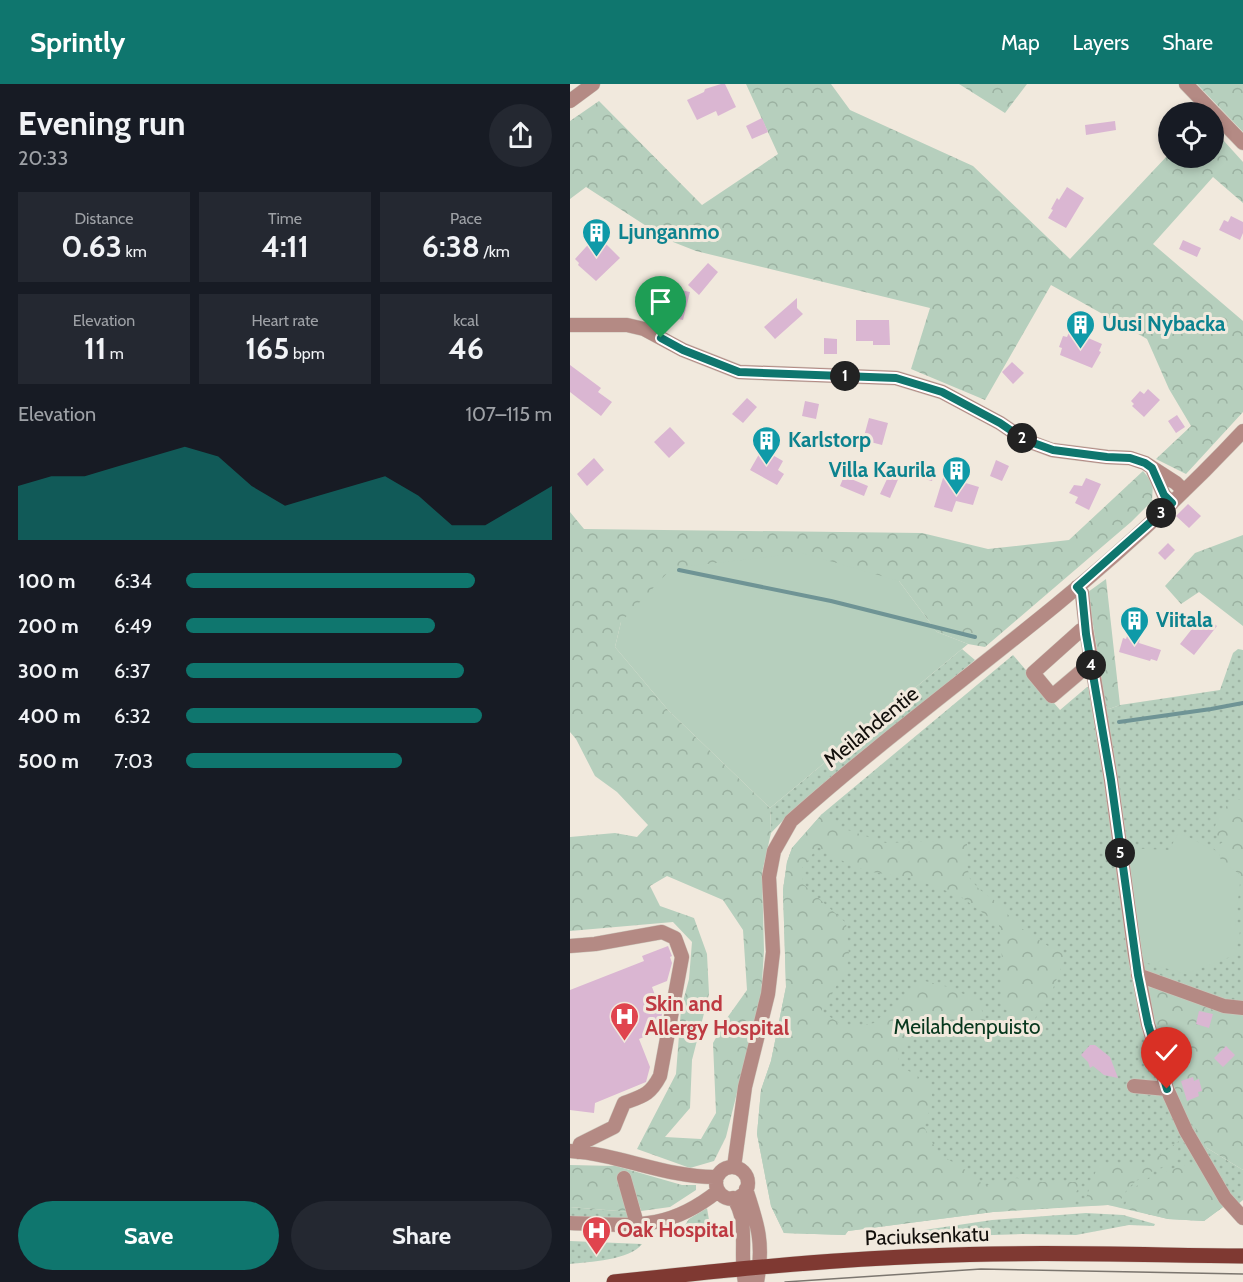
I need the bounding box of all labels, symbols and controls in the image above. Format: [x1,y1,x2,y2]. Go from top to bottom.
text: Sprintly [30,25,125,59]
text: Map [1001,30,1040,55]
text: Layers [1073,30,1129,55]
text: Share [1162,30,1213,55]
map controls [1158,102,1224,168]
button: locate [1158,102,1224,168]
text: Evening run [18,103,185,143]
button: share [489,104,552,167]
text: 20:33 [18,146,68,170]
text: Distance [75,209,133,228]
text: Time [268,209,302,228]
text: Pace [450,209,482,228]
building icon: Ljunganmo [581,216,613,258]
place label: Ljunganmo [618,219,720,244]
text: 0.63 [61,228,122,265]
text: 4:11 [261,228,309,265]
text: 6:38 [422,228,480,265]
text: km [122,242,147,261]
text: /km [480,242,510,261]
pin [635,276,686,338]
icon: arrive [644,285,677,318]
building icon: Uusi Nybacka [1065,308,1097,350]
text: Elevation [73,311,135,330]
text: Heart rate [252,311,318,330]
text: kcal [453,311,479,330]
place label: Uusi Nybacka [1102,311,1226,336]
text: 11 [84,330,106,367]
text: 165 [245,330,289,367]
text: 46 [448,330,484,367]
text: m [106,344,124,363]
text: bpm [289,344,325,363]
pin: 1 [830,361,860,391]
text: 1 [842,366,848,385]
text: Elevation [18,402,96,426]
text: 107–115 m [466,402,552,426]
pin: 2 [1007,423,1037,453]
building icon: Karlstorp [751,424,783,466]
place label: Karlstorp [788,427,871,452]
text: 2 [1018,428,1026,447]
building icon: Villa Kaurila [941,454,973,496]
place label: Villa Kaurila [829,457,937,482]
pin: 3 [1146,498,1176,528]
text: 3 [1157,503,1165,522]
text: 100 m [18,569,76,593]
text: 6:34 [114,569,152,593]
building icon: Viitala [1119,604,1151,646]
place label: Viitala [1156,607,1213,632]
text: 200 m [18,614,79,638]
text: 6:49 [114,614,152,638]
pin: 4 [1076,650,1106,680]
text: 4 [1086,655,1096,674]
text: 300 m [18,659,79,683]
text: 6:37 [114,659,150,683]
street label: Meilahdentie [818,681,923,772]
text: 400 m [18,704,81,728]
text: 6:32 [114,704,151,728]
text: 500 m [18,749,79,773]
text: 7:03 [114,749,153,773]
pin: 5 [1105,838,1135,868]
text: 5 [1116,843,1124,862]
place label: Skin and Allergy Hospital [645,991,790,1040]
hospital icon: Skin and Allergy Hospital [608,1000,640,1042]
park label: Meilahdenpuisto [894,1014,1040,1039]
pin [1141,1027,1192,1089]
icon: check [1150,1036,1183,1069]
button: Save [18,1201,279,1270]
button: Share [291,1201,552,1270]
hospital icon: Oak Hospital [580,1214,612,1256]
place label: Oak Hospital [617,1217,735,1242]
street label: Paciuksenkatu [864,1221,990,1250]

